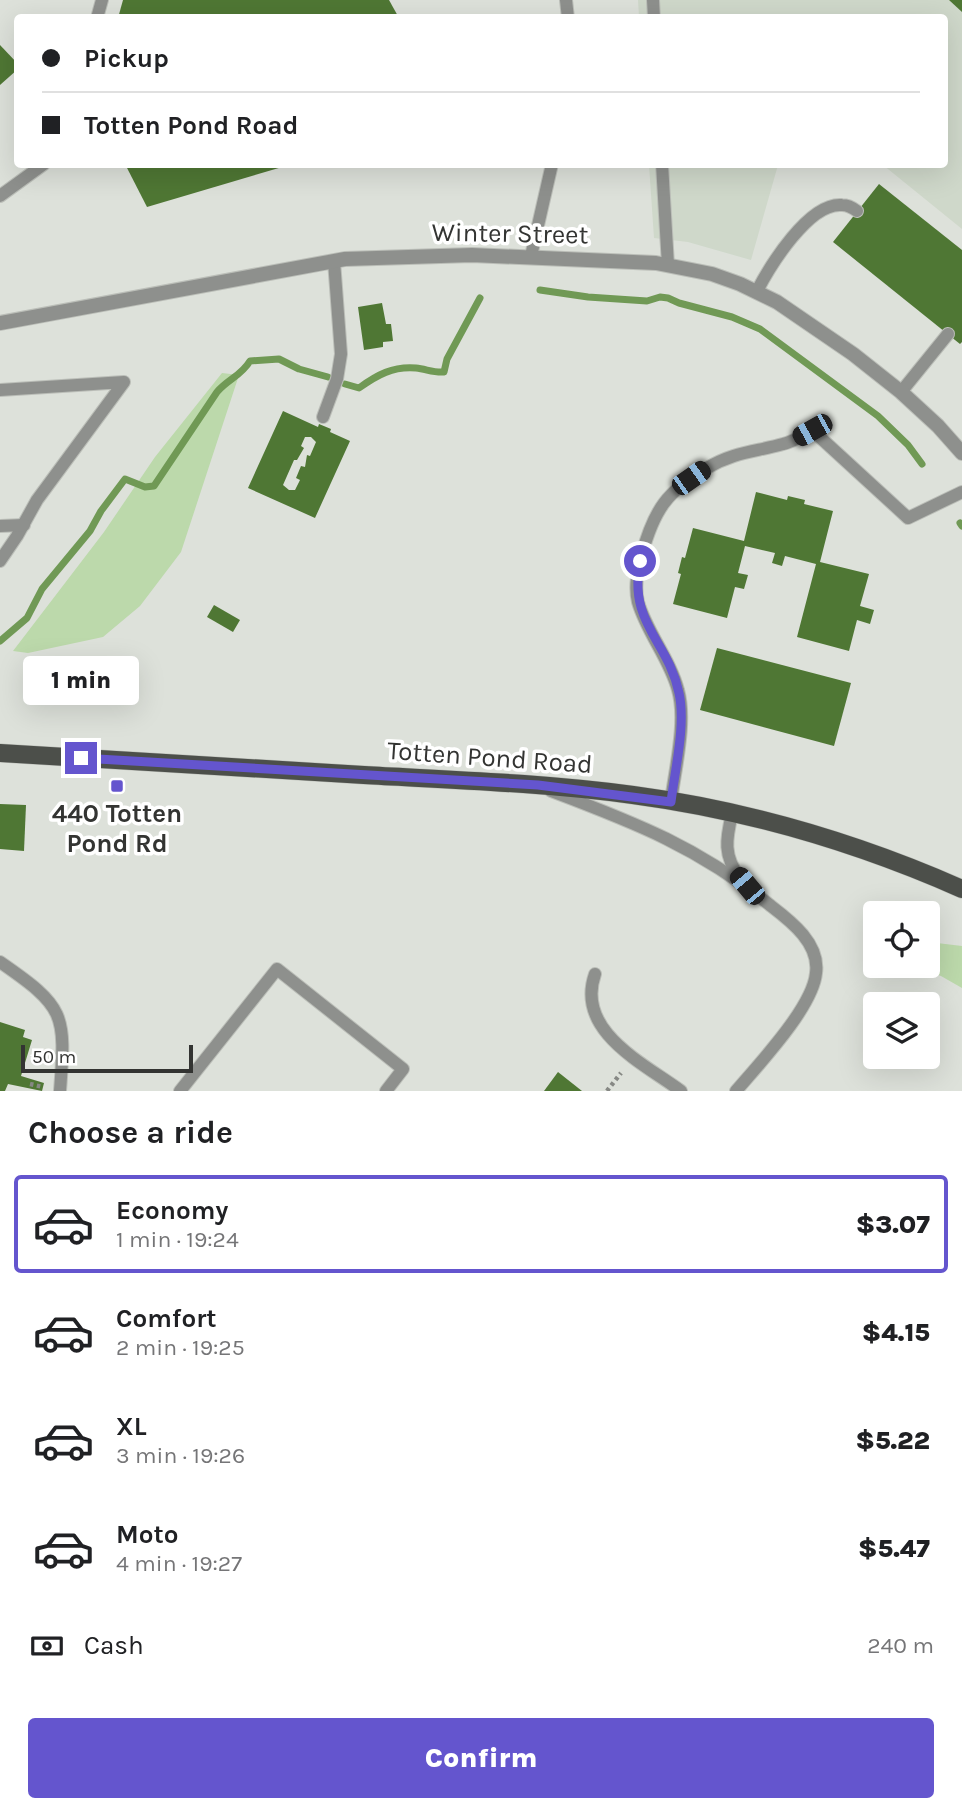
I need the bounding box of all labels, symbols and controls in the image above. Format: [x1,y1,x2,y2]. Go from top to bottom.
text: Pickup [84,43,169,74]
text: Totten Pond Road [84,110,298,141]
street label: Winter Street [431,217,589,250]
car [789,411,836,449]
car [668,457,715,499]
route start [624,545,656,577]
callout: 1 min [23,656,139,706]
text: 1 min [51,667,111,694]
street label: Totten Pond Road [386,735,594,780]
route end [65,742,97,774]
marker: 440 Totten Pond Rd [109,778,125,794]
place label: 440 Totten Pond Rd [52,798,182,859]
car [726,863,769,909]
map controls [863,901,940,1069]
button: locate [863,901,940,978]
button: layers [863,992,940,1069]
scale bar [21,1042,192,1074]
text: 50 m [32,1046,76,1068]
text: Choose a ride [28,1114,233,1151]
icon: car [32,1193,95,1256]
text: Economy [116,1195,228,1226]
text: $3.07 [856,1209,930,1240]
text: 1 min · 19:24 [116,1226,239,1253]
icon: car [32,1301,95,1364]
text: Comfort [116,1303,217,1334]
text: $4.15 [862,1317,930,1348]
text: 2 min · 19:25 [116,1334,245,1361]
icon: car [32,1409,95,1472]
text: XL [116,1411,147,1442]
text: $5.22 [855,1425,930,1456]
text: 3 min · 19:26 [116,1442,245,1469]
icon: car [32,1517,95,1580]
text: Moto [116,1519,178,1550]
text: $5.47 [858,1533,930,1564]
text: 4 min · 19:27 [116,1550,242,1577]
icon: cash [28,1627,66,1665]
text: Cash [84,1630,144,1661]
text: 240 m [867,1632,934,1659]
button: Confirm [28,1718,934,1798]

